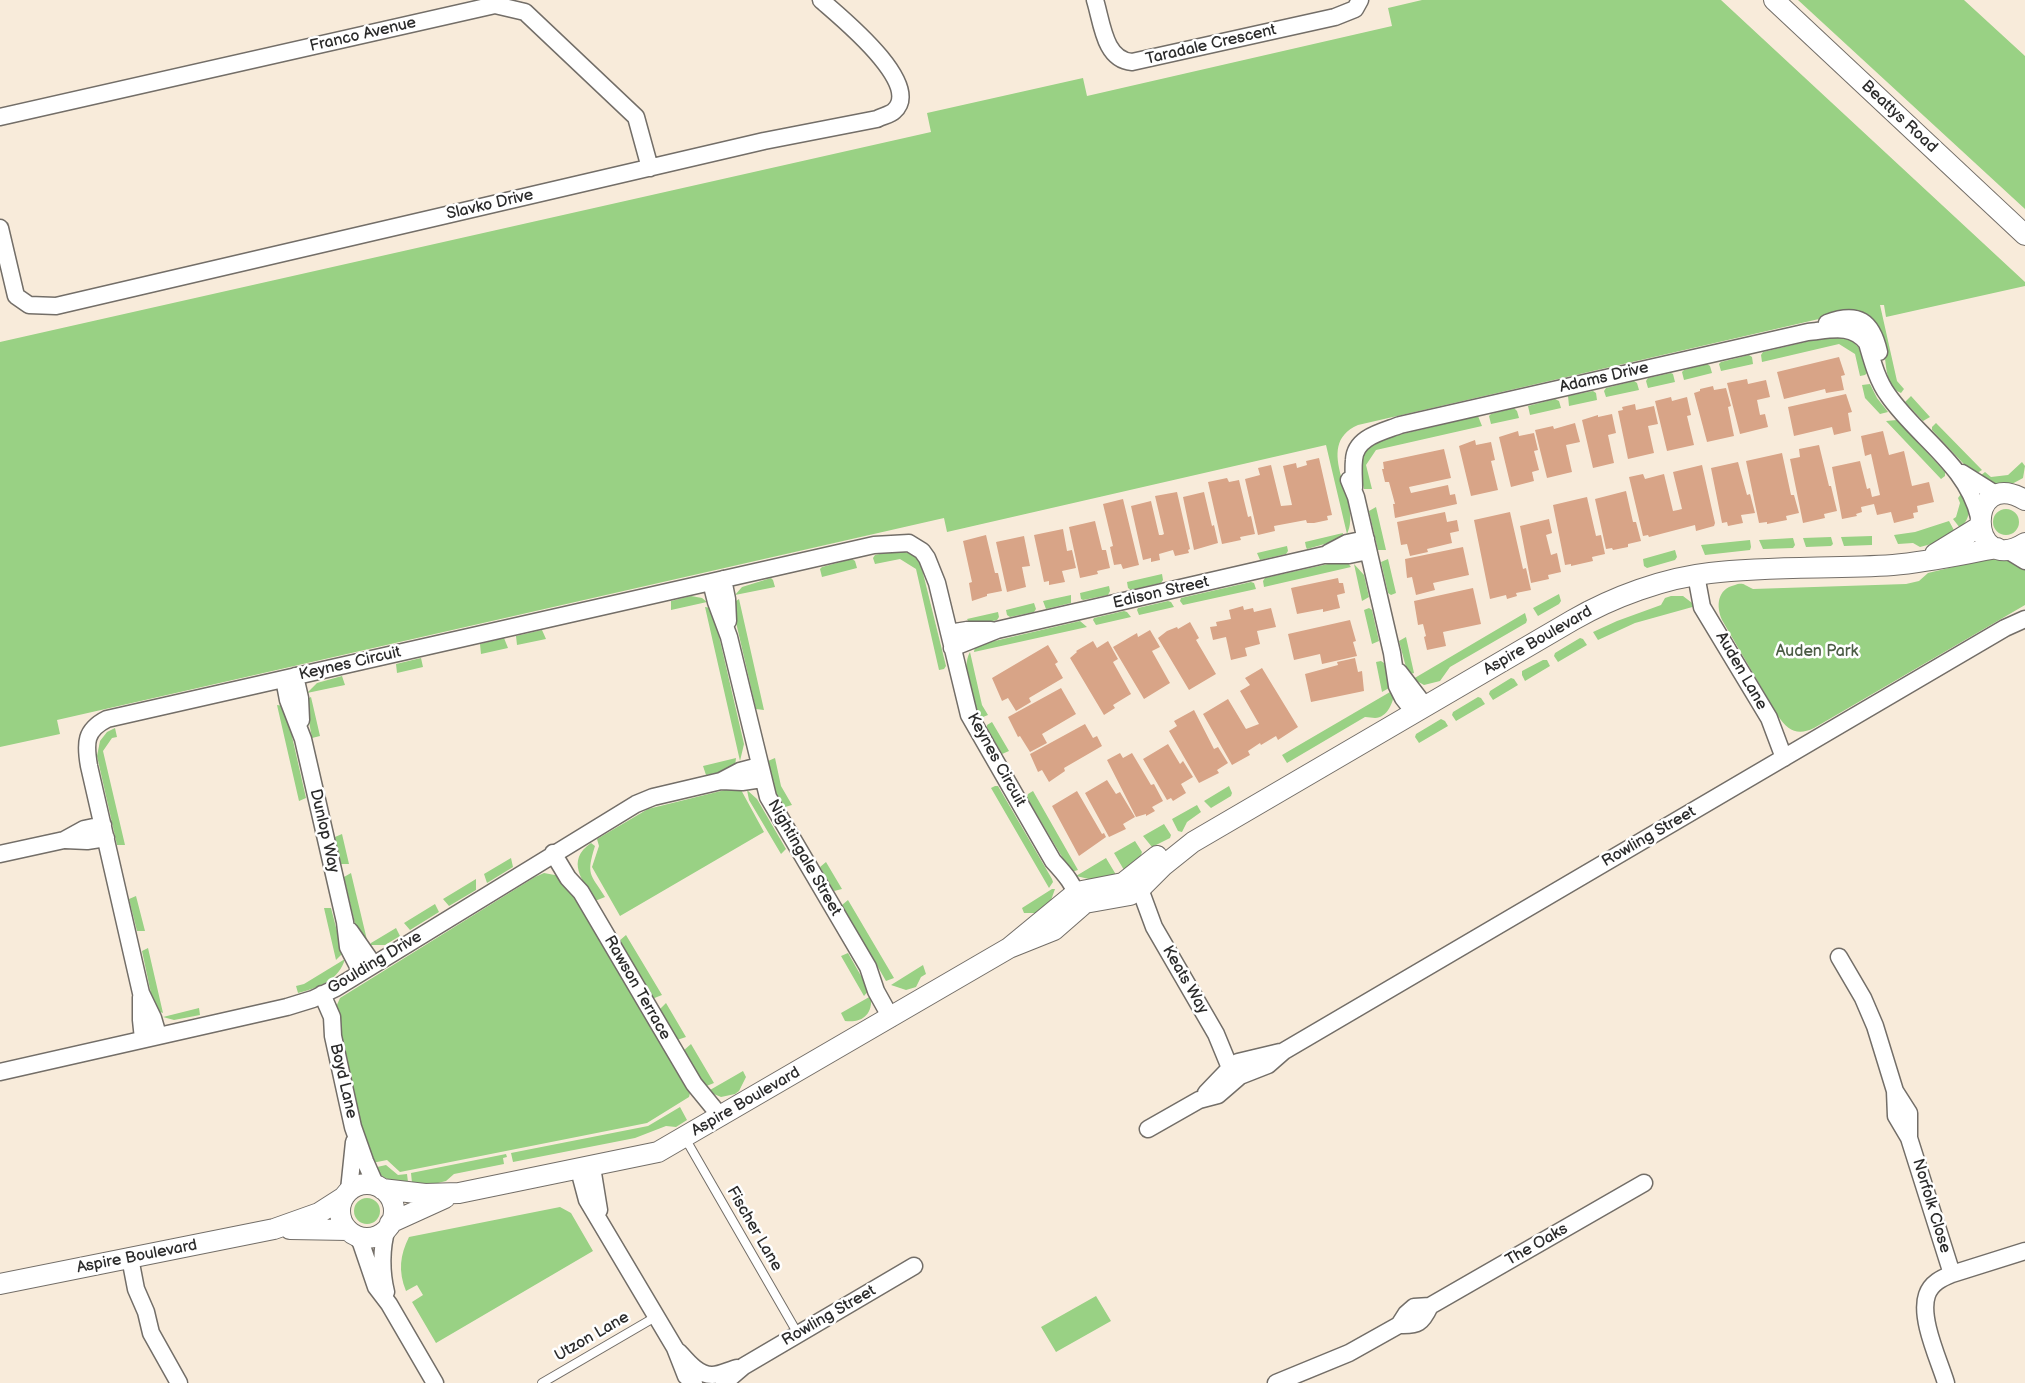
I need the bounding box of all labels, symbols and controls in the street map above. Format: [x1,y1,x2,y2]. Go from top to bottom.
street label: Franco Avenue [308,13,418,57]
street label: Taradale Crescent [1144,21,1278,69]
street label: Beattys Road [1857,77,1941,157]
street label: Slavko Drive [445,186,535,224]
street label: Adams Drive [1558,358,1650,398]
street label: Edison Street [1111,573,1211,613]
street label: Aspire Boulevard [1480,602,1596,680]
street label: Auden Lane [1711,629,1771,713]
park label: Auden Park [1776,642,1858,662]
street label: Keynes Circuit [297,643,403,685]
street label: Keynes Circuit [962,710,1030,810]
street label: Dunlop Way [305,787,343,875]
street label: Nightingale Street [763,796,845,920]
street label: Rowling Street [1599,802,1699,872]
street label: Goulding Drive [324,927,426,999]
street label: Rawson Terrace [599,932,675,1044]
street label: Keats Way [1158,942,1212,1018]
street label: Boyd Lane [325,1042,361,1120]
street label: Aspire Boulevard [688,1063,804,1141]
street label: Norfolk Close [1908,1157,1954,1255]
street label: Fischer Lane [722,1183,786,1275]
street label: The Oaks [1502,1220,1572,1270]
street label: Aspire Boulevard [75,1236,199,1278]
street label: Rowling Street [779,1281,879,1351]
street label: Utzon Lane [551,1308,633,1366]

